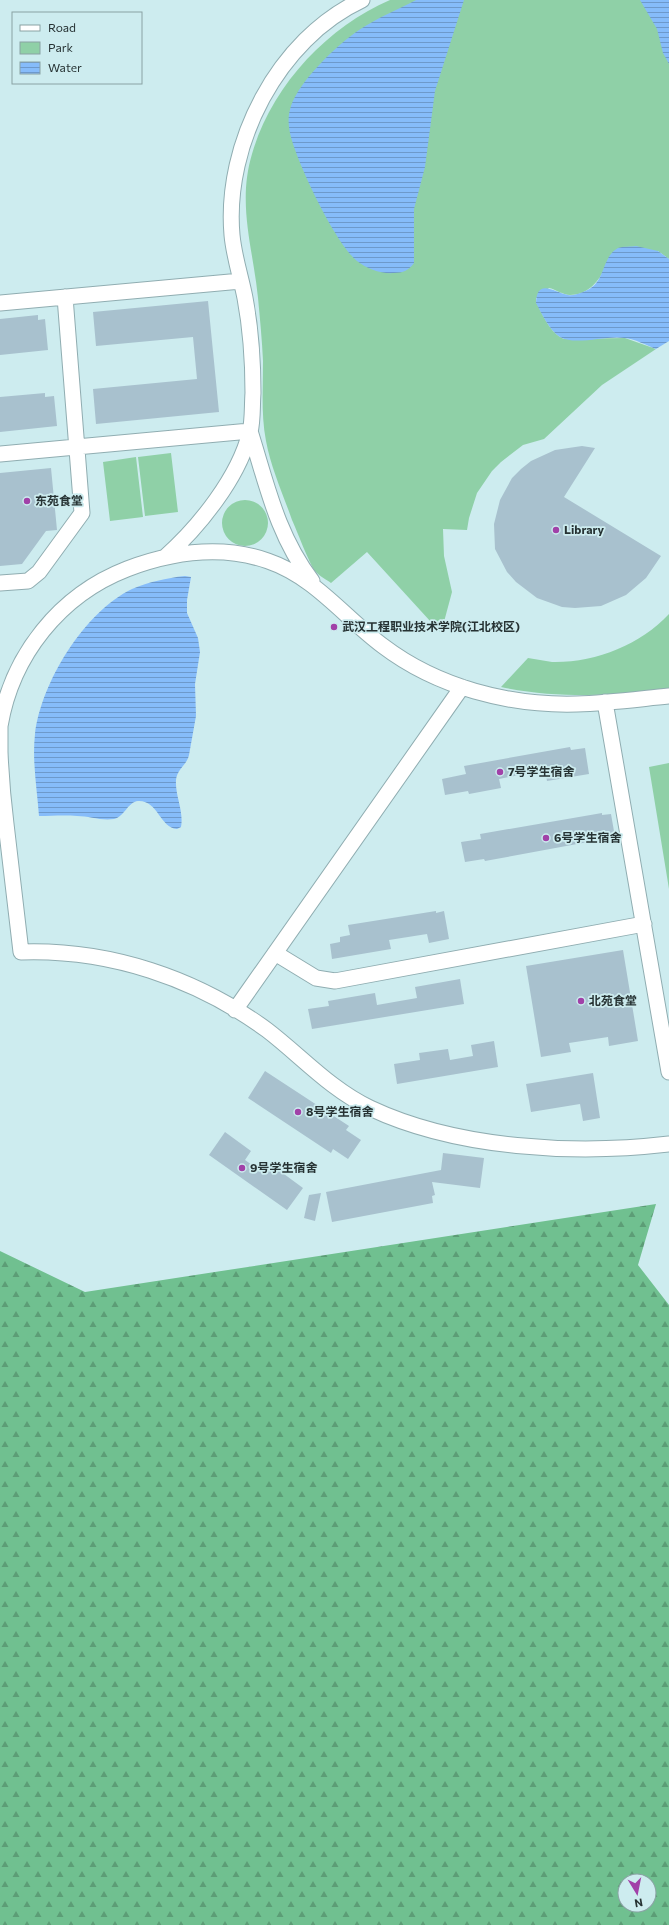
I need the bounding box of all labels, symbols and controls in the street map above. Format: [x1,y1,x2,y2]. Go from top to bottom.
legend [12,12,142,84]
text: Road [48,20,76,34]
text: Park [48,40,74,54]
text: Water [48,60,82,74]
place label: 东苑食堂 [35,493,83,507]
marker: 东苑食堂 [22,496,32,506]
place label: Library [564,522,605,536]
marker: Library [551,525,561,535]
place label: 武汉工程职业技术学院(江北校区) [342,619,520,633]
marker: 武汉工程职业技术学院(江北校区) [329,622,339,632]
place label: 7号学生宿舍 [508,764,575,778]
marker: 7号学生宿舍 [495,767,505,777]
place label: 6号学生宿舍 [554,830,621,844]
marker: 6号学生宿舍 [541,833,551,843]
place label: 北苑食堂 [589,993,637,1007]
marker: 北苑食堂 [576,996,586,1006]
place label: 8号学生宿舍 [306,1104,373,1118]
marker: 8号学生宿舍 [293,1107,303,1117]
place label: 9号学生宿舍 [250,1160,317,1174]
marker: 9号学生宿舍 [237,1163,247,1173]
north arrow [617,1873,657,1913]
text: N [634,1896,644,1910]

